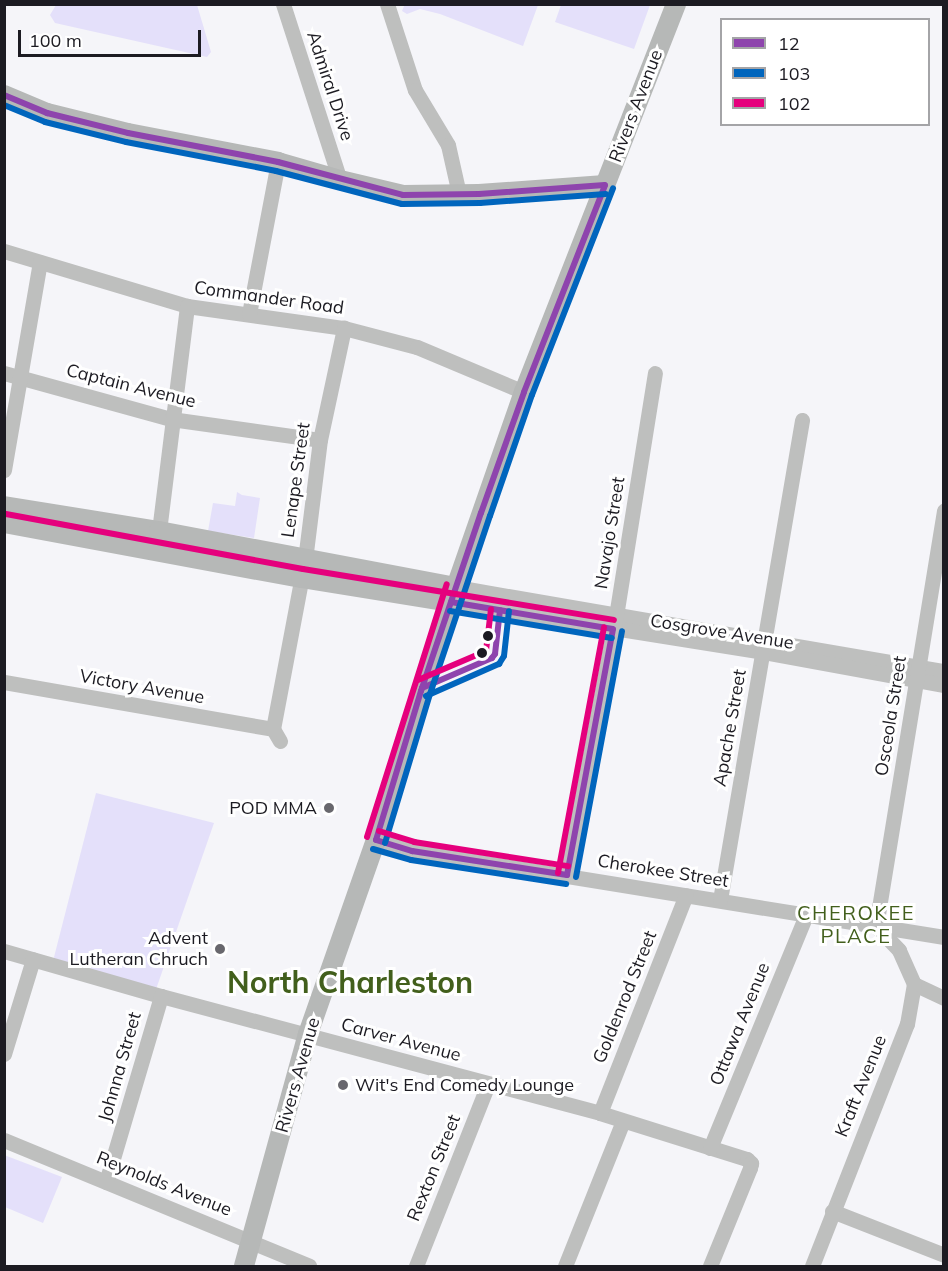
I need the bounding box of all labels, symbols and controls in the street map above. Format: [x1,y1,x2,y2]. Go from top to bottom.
scale bar [21,18,204,56]
legend [720,18,930,126]
text: 100 m [29,29,82,52]
street label: Admiral Drive [302,29,358,143]
text: 12 [778,32,800,55]
street label: Rivers Avenue [605,47,667,165]
text: 103 [778,62,810,85]
text: 102 [778,92,810,115]
street label: Commander Road [193,277,345,319]
street label: Captain Avenue [64,359,198,413]
street label: Lenape Street [277,421,315,539]
street label: Navajo Street [590,475,630,591]
street label: Cosgrove Avenue [649,610,795,654]
unlabelled marker [482,630,494,642]
unlabelled marker [476,647,488,659]
street label: Osceola Street [871,654,911,778]
street label: Victory Avenue [78,665,206,709]
street label: Apache Street [709,668,751,788]
place label: POD MMA [229,797,317,819]
marker: POD MMA [322,801,336,815]
street label: Cherokee Street [596,850,730,892]
district label: CHEROKEE PLACE [797,900,915,947]
place label: Advent Lutheran Chruch [70,928,208,970]
street label: Goldenrod Street [589,928,661,1066]
marker: Advent Lutheran Chruch [213,942,227,956]
street label: Ottawa Avenue [706,959,774,1089]
district label: North Charleston [227,964,473,1000]
street label: Johnna Street [94,1010,146,1124]
street label: Carver Avenue [339,1014,463,1066]
street label: Rivers Avenue [271,1015,325,1135]
street label: Kraft Avenue [831,1032,891,1140]
place label: Wit's End Comedy Lounge [355,1074,574,1096]
marker: Wit's End Comedy Lounge [336,1078,350,1092]
street label: Rexton Street [403,1112,465,1224]
street label: Reynolds Avenue [93,1147,235,1221]

